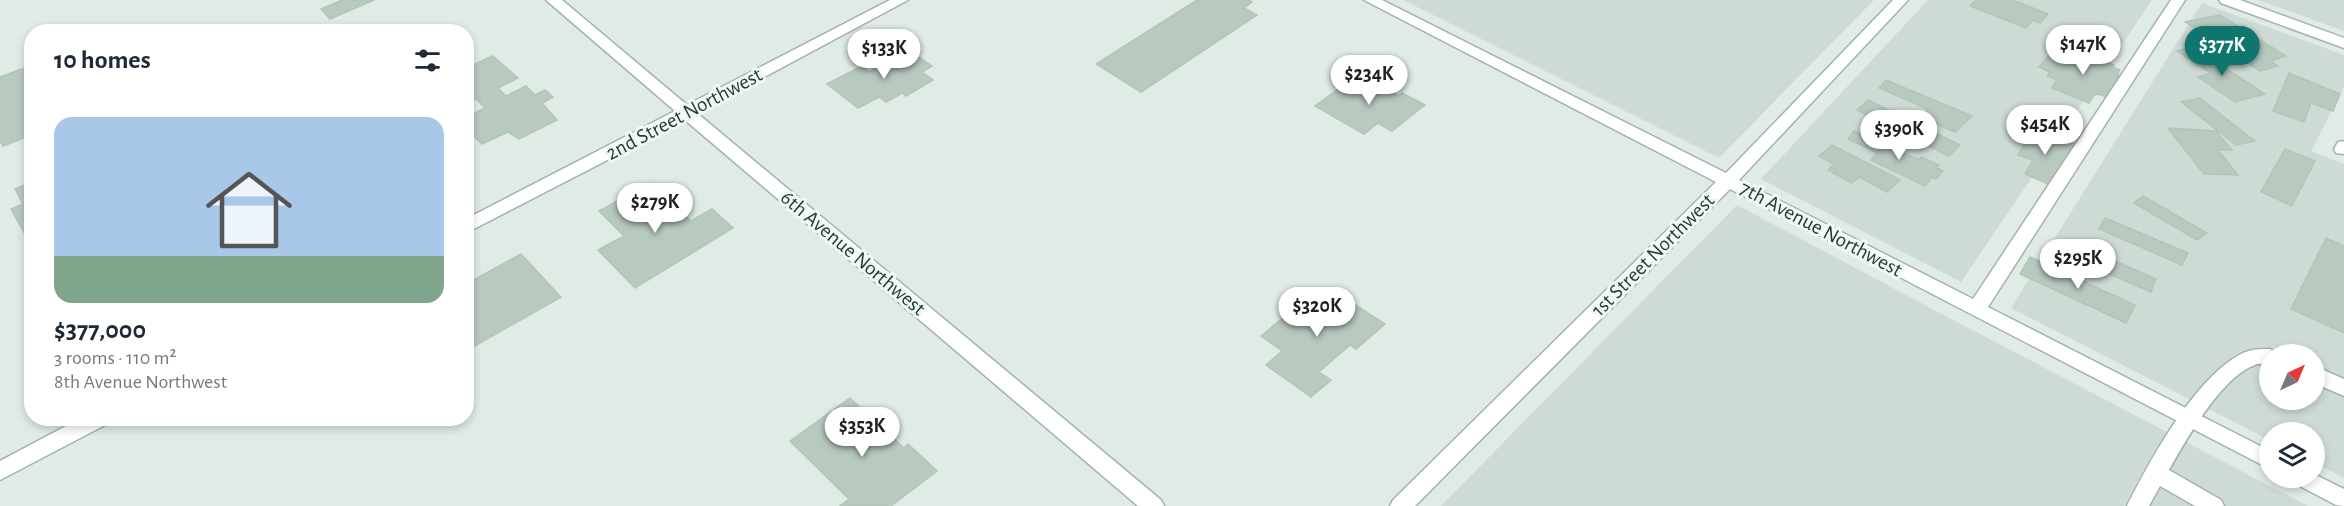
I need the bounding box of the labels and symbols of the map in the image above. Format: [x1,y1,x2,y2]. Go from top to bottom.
pin: $147K [2041,25,2125,76]
pin: $377K [2180,26,2264,77]
pin: $133K [842,29,926,80]
pin: $234K [1327,55,1411,106]
street label: 2nd Street Northwest [602,64,766,164]
pin: $454K [2003,105,2087,156]
pin: $390K [1857,110,1941,161]
street label: 7th Avenue Northwest [1736,177,1906,281]
pin: $279K [613,183,697,234]
street label: 6th Avenue Northwest [777,187,930,320]
street label: 1st Street Northwest [1588,189,1719,320]
pin: $295K [2036,239,2120,290]
pin: $320K [1275,287,1359,338]
north arrow [2259,344,2325,410]
pin: $353K [820,407,904,458]

